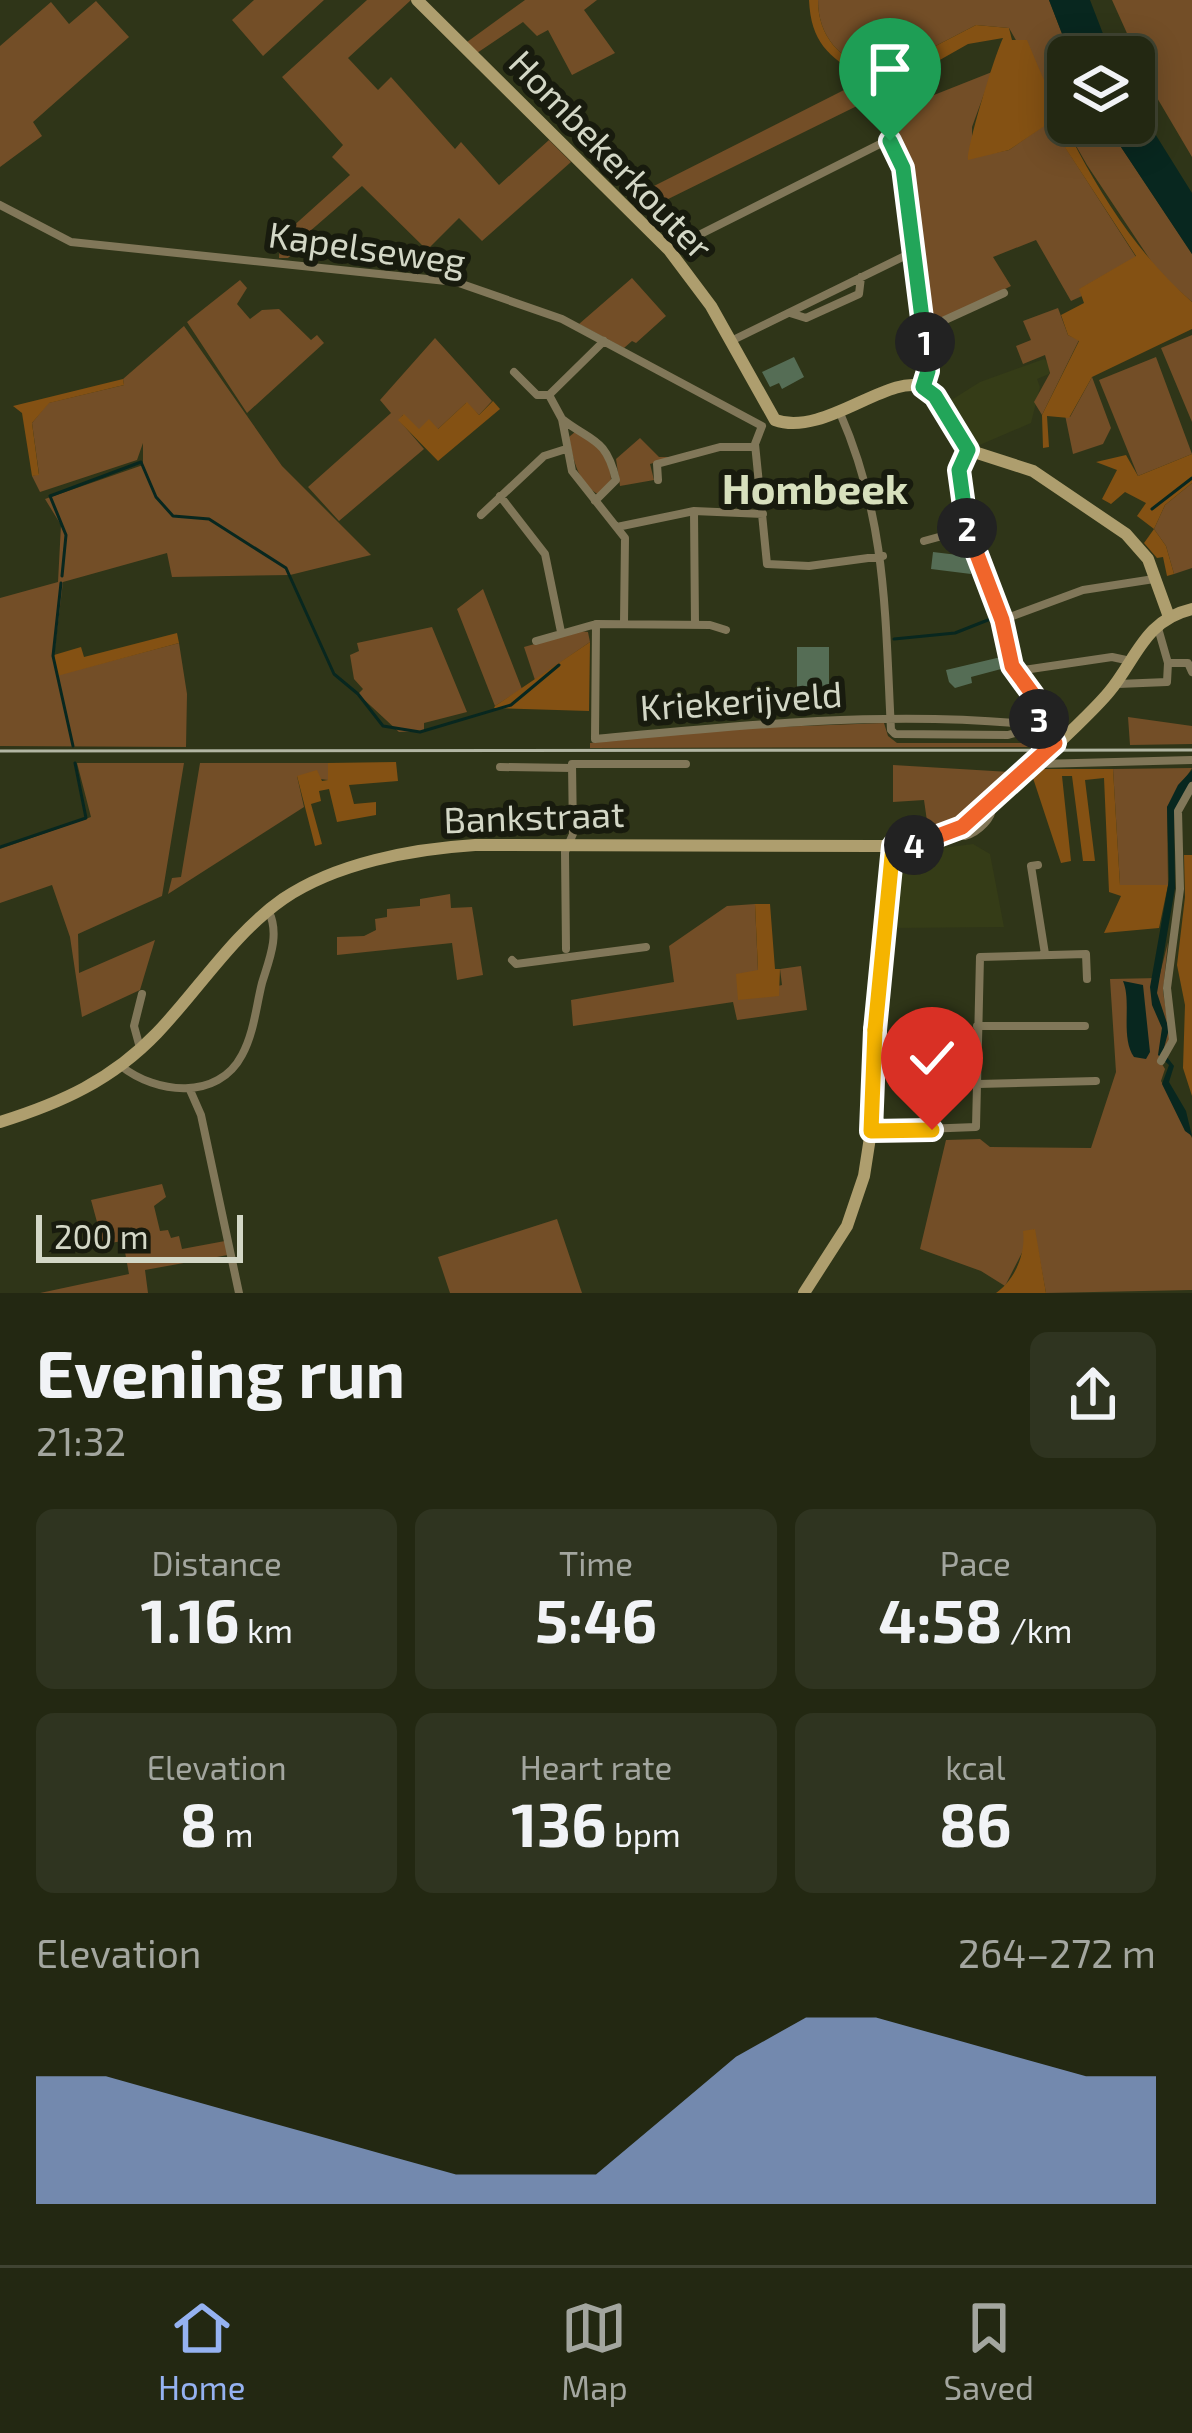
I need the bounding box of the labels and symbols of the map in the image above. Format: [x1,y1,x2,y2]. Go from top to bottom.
pin [839,18,941,141]
street label: Hombekerkouter [502,41,723,267]
street label: Kapelseweg [266,211,469,282]
pin: 1 [895,312,955,372]
district label: Hombeek [722,462,909,512]
pin: 2 [937,498,997,558]
street label: Kriekerijveld [638,671,844,728]
pin: 3 [1009,689,1069,749]
street label: Bankstraat [443,791,625,840]
pin: 4 [884,815,944,875]
pin [881,1007,983,1130]
scale bar [36,1209,243,1262]

